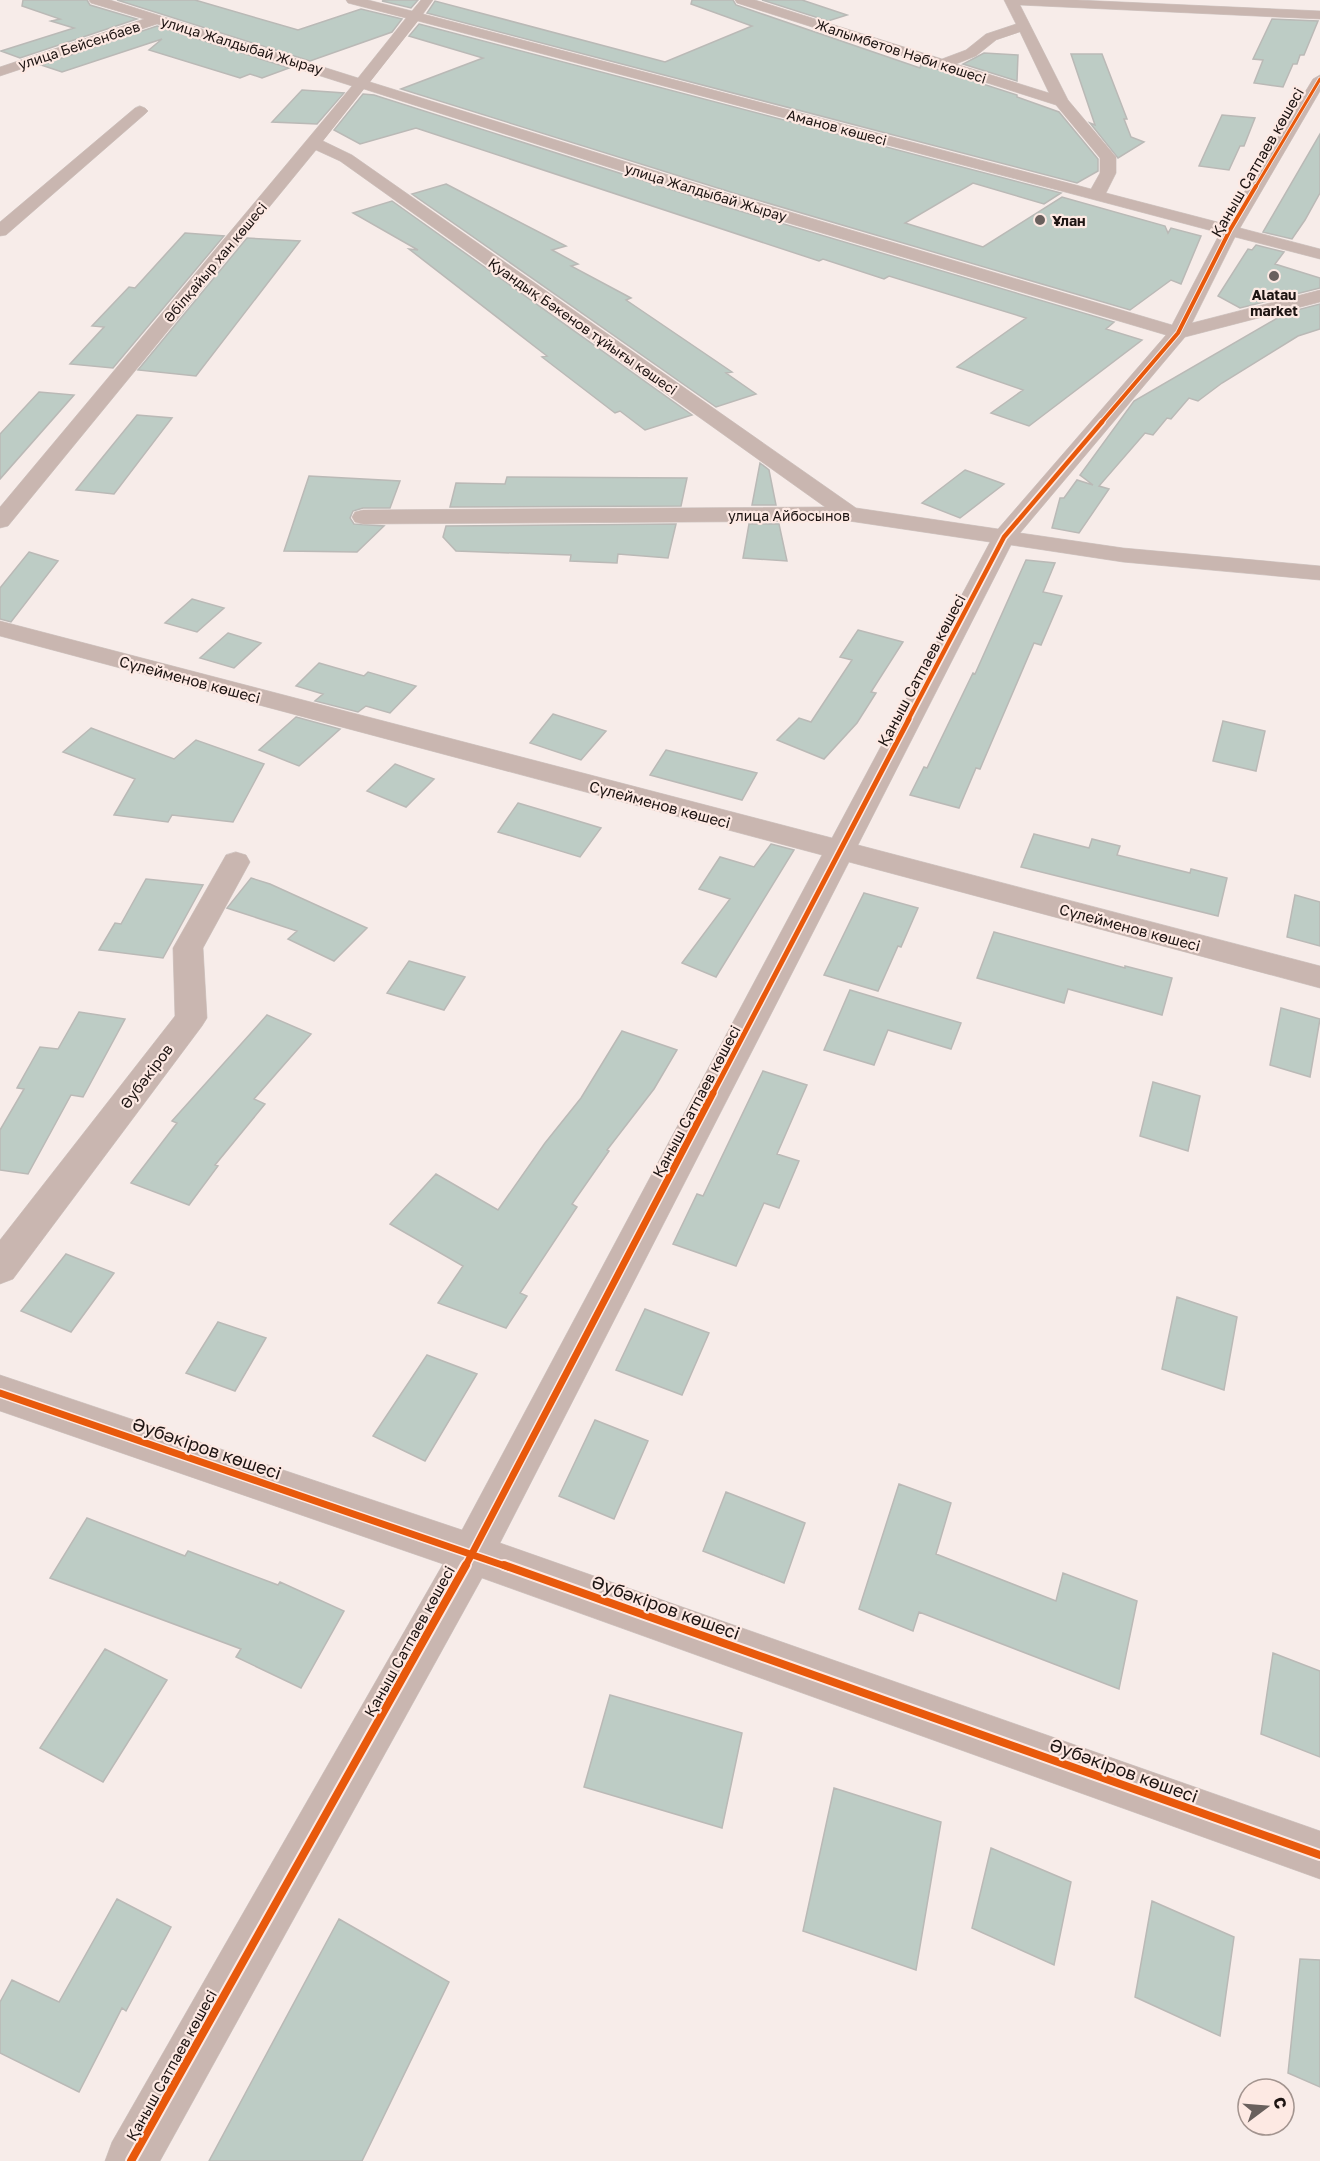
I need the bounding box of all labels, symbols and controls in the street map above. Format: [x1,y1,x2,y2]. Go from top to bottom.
street label: улица Жалдыбай Жырау [159,12,325,78]
street label: Жалымбетов Нәби көшесі [813,15,989,87]
street label: улица Бейсенбаев [16,17,142,73]
street label: Қаныш Сатпаев көшесі [1207,84,1307,240]
street label: Аманов көшесі [785,105,889,149]
street label: улица Жалдыбай Жырау [623,159,789,225]
street label: Әбілқайыр хан көшесі [160,199,270,325]
place label: Ұлан [1052,212,1086,229]
marker: Ұлан [1033,213,1047,227]
street label: Қуандық Бәкенов тұйығы көшесі [485,254,681,399]
marker: Alatau market [1267,269,1281,283]
place label: Alatau market [1250,286,1298,319]
street label: улица Айбосынов [728,507,850,524]
street label: Қаныш Сатпаев көшесі [873,591,969,749]
street label: Сүлейменов көшесі [117,652,262,707]
street label: Сүлейменов көшесі [587,777,732,832]
street label: Сүлейменов көшесі [1057,900,1202,955]
street label: Қаныш Сатпаев көшесі [648,1022,744,1180]
street label: Әубәкіров [116,1040,176,1112]
street label: Әубәкіров көшесі [130,1412,284,1484]
street label: Қаныш Сатпаев көшесі [360,1562,458,1720]
street label: Әубәкіров көшесі [589,1570,743,1644]
street label: Әубәкіров көшесі [1047,1733,1201,1807]
street label: Қаныш Сатпаев көшесі [122,1986,220,2144]
north arrow [1236,2077,1296,2137]
text: С [1269,2095,1292,2111]

